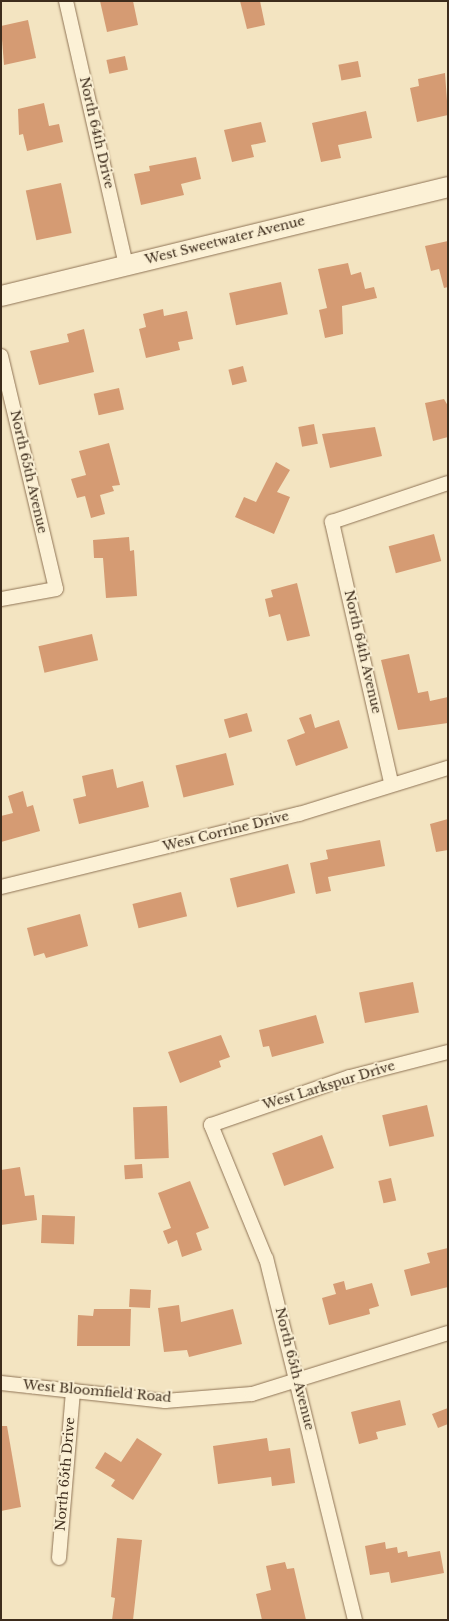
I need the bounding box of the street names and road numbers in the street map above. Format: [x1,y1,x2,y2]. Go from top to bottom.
street label: North 64th Drive [76,76,116,190]
street label: West Sweetwater Avenue [143,213,307,269]
street label: North 65th Avenue [6,409,50,535]
street label: North 64th Avenue [340,589,384,715]
street label: West Corrine Drive [161,809,291,855]
street label: West Larkspur Drive [261,1058,397,1114]
street label: North 65th Avenue [271,1306,317,1432]
street label: West Bloomfield Road [22,1378,172,1406]
street label: North 65th Drive [53,1416,79,1532]

